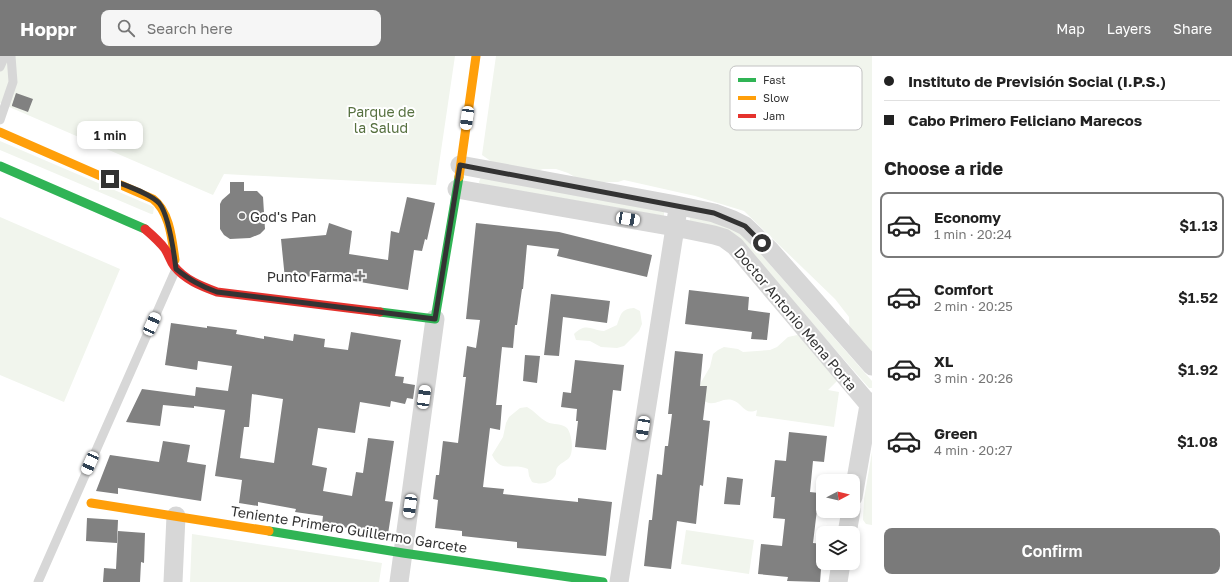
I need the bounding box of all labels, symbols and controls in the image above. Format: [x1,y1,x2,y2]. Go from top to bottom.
search box [101,10,381,46]
text: Hoppr [20,17,77,40]
icon: search [115,17,137,39]
text: Search here [147,19,233,37]
text: Map [1056,20,1085,37]
text: Layers [1107,20,1151,37]
text: Share [1173,20,1212,37]
legend [730,66,862,130]
text: Instituto de Previsión Social (I.P.S.) [908,72,1166,90]
text: Fast [763,73,786,86]
text: Slow [763,91,789,104]
park label: Parque de la Salud [347,103,415,136]
car [459,105,475,131]
text: Jam [763,109,785,122]
text: Cabo Primero Feliciano Marecos [908,111,1142,129]
callout: 1 min [77,121,143,149]
text: 1 min [94,127,126,143]
text: Choose a ride [884,157,1003,179]
route end [101,170,119,188]
icon: car [886,207,922,243]
place label: God's Pan [250,208,316,225]
text: Economy [934,208,1001,226]
marker: God's Pan [237,211,247,221]
car [615,211,641,227]
text: $1.13 [1179,216,1218,234]
text: 1 min · 20:24 [934,226,1012,242]
route start [753,234,771,252]
street label: Doctor Antonio Mena Porta [731,244,861,394]
place label: Punto Farma [267,268,352,285]
marker: Punto Farma [355,271,365,281]
icon: car [886,279,922,315]
text: Comfort [934,280,993,298]
text: $1.52 [1178,288,1218,306]
text: 2 min · 20:25 [934,298,1013,314]
car [142,311,162,337]
icon: car [886,351,922,387]
text: XL [934,352,953,370]
text: $1.92 [1178,360,1218,378]
text: 3 min · 20:26 [934,370,1013,386]
car [416,384,432,410]
car [635,415,651,441]
icon: car [886,423,922,459]
text: Green [934,424,977,442]
text: $1.08 [1177,432,1218,450]
text: 4 min · 20:27 [934,442,1013,458]
car [80,450,100,476]
north arrow [816,474,860,518]
map controls [816,474,860,570]
car [402,493,418,519]
street label: Teniente Primero Guillermo Garcete [230,502,468,556]
button: layers [816,526,860,570]
button: Confirm [884,528,1220,574]

